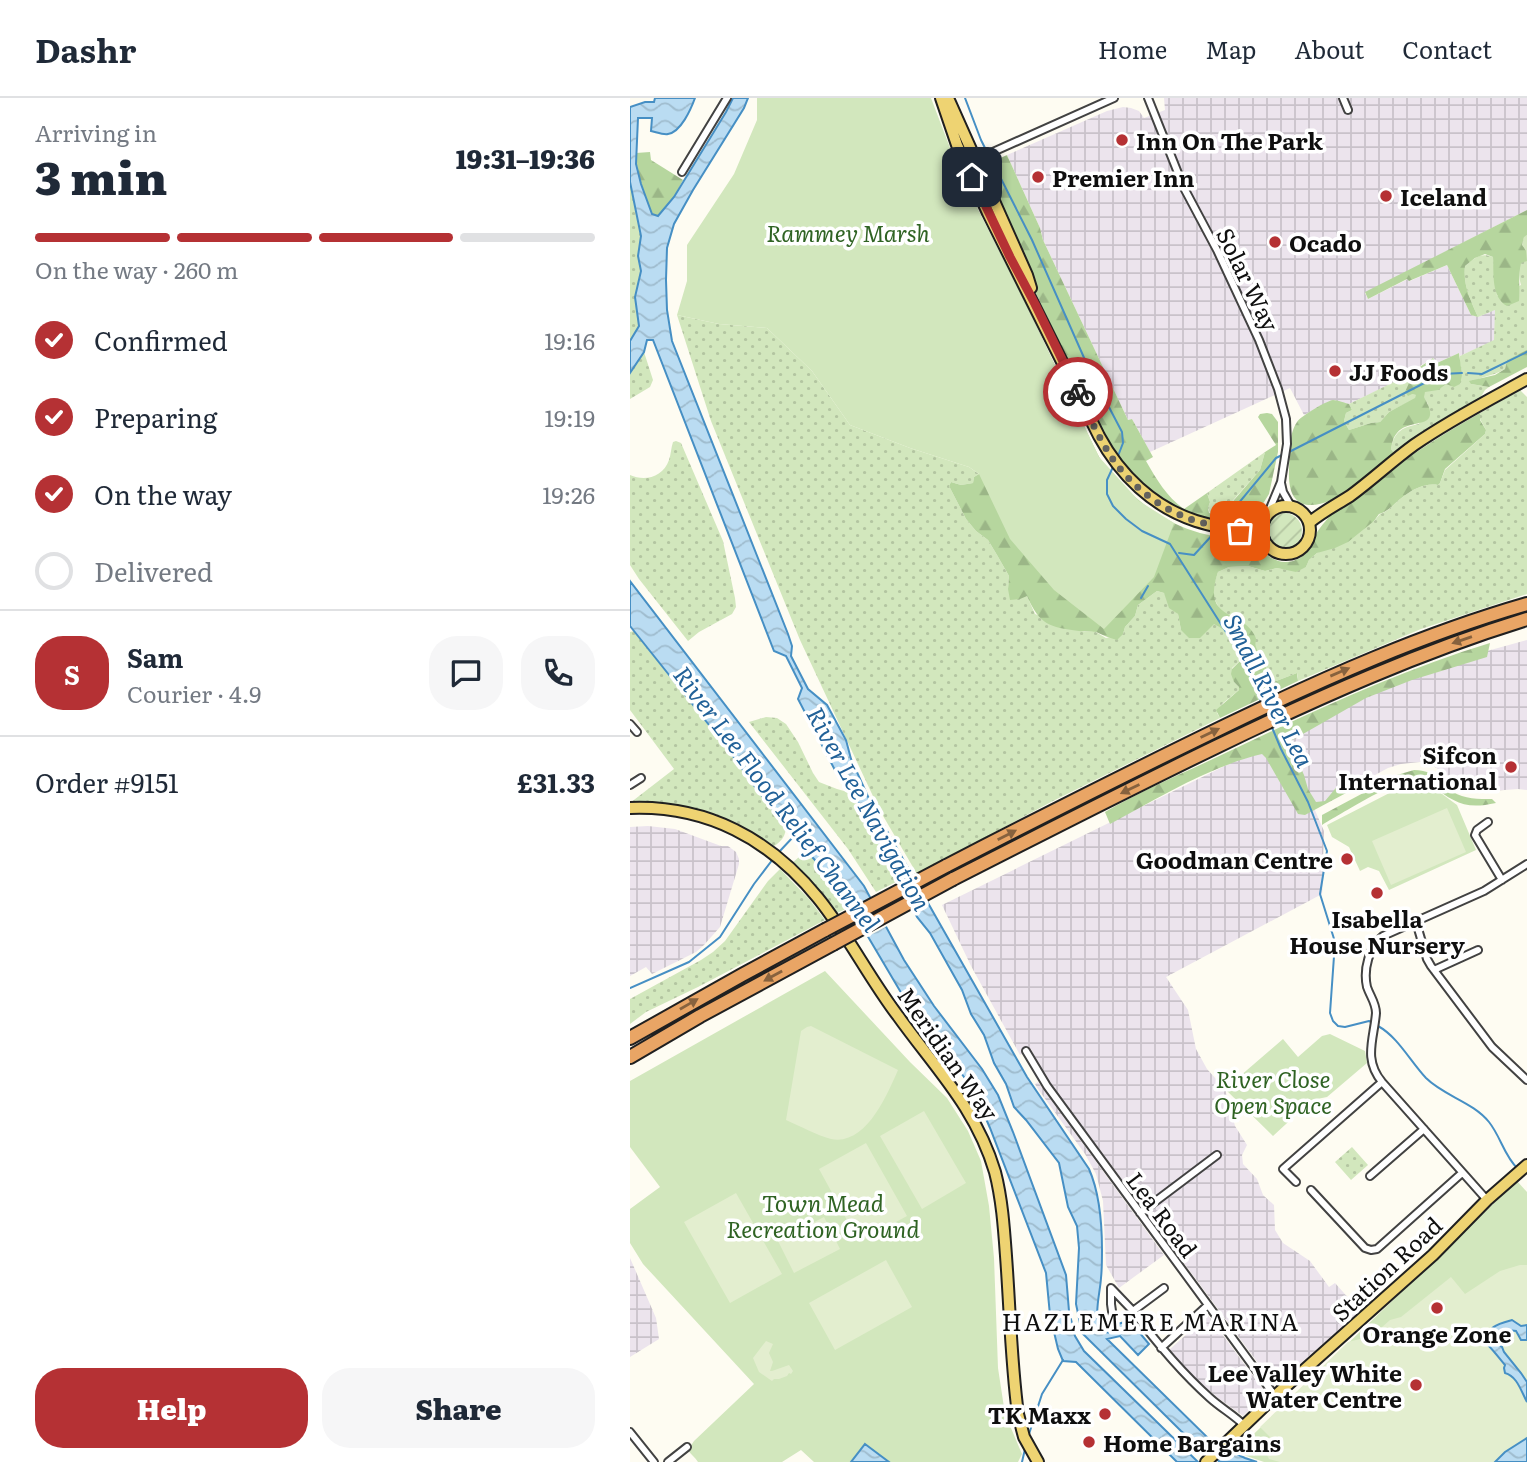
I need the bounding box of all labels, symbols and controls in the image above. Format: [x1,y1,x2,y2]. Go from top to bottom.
text: Dashr [35,24,136,73]
text: Home [1098,31,1167,66]
text: Map [1205,31,1256,66]
text: About [1294,31,1364,66]
text: Contact [1402,31,1492,66]
text: Arriving in [35,115,157,149]
place label: Inn On The Park [1136,123,1323,157]
marker: Inn On The Park [1114,132,1130,148]
text: 19:31–19:36 [456,138,595,177]
text: 3 min [35,141,167,209]
pin [942,147,1002,207]
icon: home [953,158,991,196]
place label: Premier Inn [1052,160,1194,194]
marker: Premier Inn [1030,169,1046,185]
place label: Iceland [1400,179,1487,213]
marker: Iceland [1378,188,1394,204]
park label: Rammey Marsh [766,215,930,249]
street label: Solar Way [1209,221,1289,337]
place label: Ocado [1289,225,1362,259]
marker: Ocado [1267,234,1283,250]
text: On the way · 260 m [35,252,238,286]
text: Confirmed [94,320,228,359]
icon: check [35,321,73,359]
text: 19:16 [544,323,595,357]
place label: JJ Foods [1349,354,1448,388]
courier [1043,357,1113,427]
marker: JJ Foods [1327,363,1343,379]
icon: bike [1059,373,1097,411]
text: Preparing [94,397,217,436]
icon: check [35,398,73,436]
text: 19:19 [545,400,595,434]
text: On the way [94,474,232,513]
icon: check [35,475,73,513]
text: 19:26 [542,477,595,511]
pin [1210,501,1270,561]
icon: bag [1221,512,1259,550]
text: Delivered [94,551,213,590]
water label: Small River Lea [1216,607,1324,773]
one-way arrow [1451,635,1472,646]
button: chat [429,636,503,710]
button: phone [521,636,595,710]
text: Sam [127,637,183,676]
text: S [64,654,80,693]
water label: River Lee Flood Relief Channel [666,658,890,938]
one-way arrow [1330,667,1351,678]
text: Courier · 4.9 [127,676,261,710]
water label: River Lee Navigation [799,700,941,916]
one-way arrow [1200,728,1220,739]
place label: Sifcon International [1338,737,1497,797]
marker: Sifcon International [1503,759,1519,775]
text: Order #9151 [35,762,179,801]
text: £31.33 [517,762,595,801]
one-way arrow [1120,783,1140,795]
one-way arrow [997,830,1017,841]
place label: Goodman Centre [1136,842,1333,876]
marker: Goodman Centre [1339,851,1355,867]
marker: Isabella House Nursery [1369,885,1385,901]
place label: Isabella House Nursery [1289,901,1465,961]
one-way arrow [763,970,783,982]
street label: Meridian Way [890,979,1008,1127]
one-way arrow [679,998,699,1010]
park label: River Close Open Space [1214,1061,1332,1121]
street label: Lea Road [1120,1164,1206,1264]
park label: Town Mead Recreation Ground [726,1185,921,1245]
street label: Station Road [1323,1208,1449,1328]
marker: Orange Zone [1429,1300,1445,1316]
district label: HAZLEMERE MARINA [1002,1303,1300,1338]
place label: Orange Zone [1363,1316,1511,1350]
place label: Lee Valley White Water Centre [1207,1355,1402,1415]
button: Help [35,1368,308,1448]
button: Share [322,1368,595,1448]
marker: Lee Valley White Water Centre [1408,1377,1424,1393]
place label: TK Maxx [988,1397,1091,1431]
marker: TK Maxx [1097,1406,1113,1422]
place label: Home Bargains [1103,1425,1281,1459]
marker: Home Bargains [1081,1434,1097,1450]

